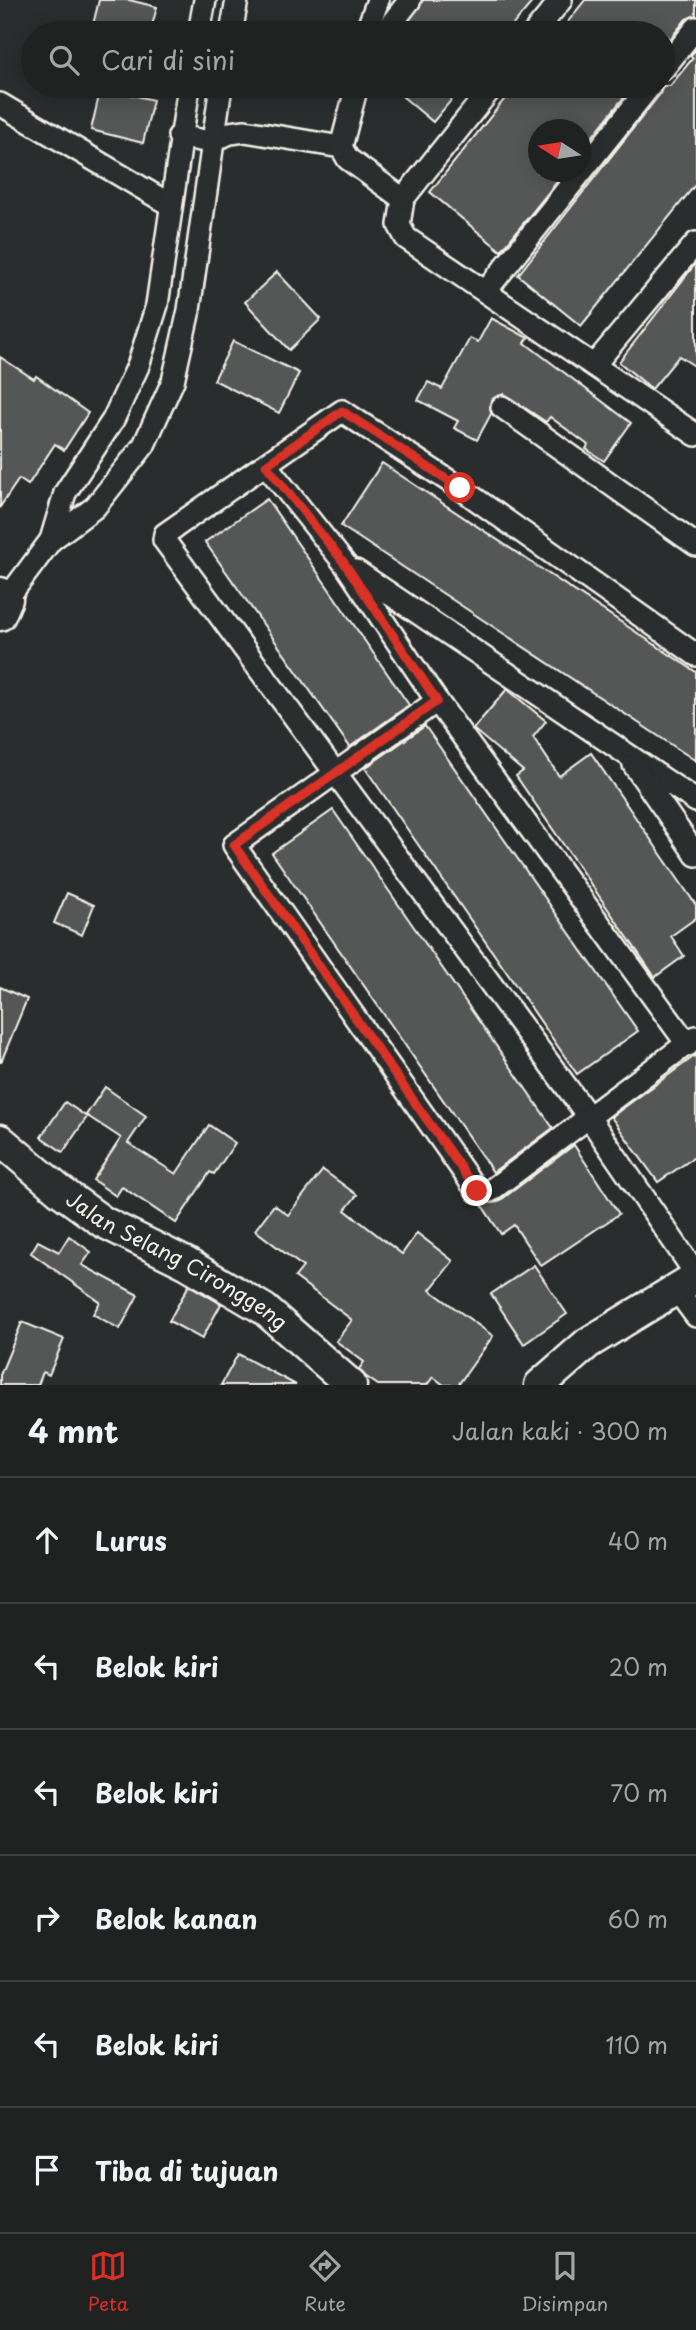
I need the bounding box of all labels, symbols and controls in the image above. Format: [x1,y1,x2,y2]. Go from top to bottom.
search box [21,21,675,98]
text: Cari di sini [101,40,235,79]
icon: search [45,41,83,79]
north arrow [528,119,591,182]
route start [444,472,475,503]
route end [461,1175,492,1206]
street label: Jalan Selang Cironggeng [60,1182,296,1337]
text: 4 mnt [28,1408,119,1453]
text: Jalan kaki · 300 m [452,1413,668,1448]
icon: ahead [28,1521,66,1559]
text: Lurus [95,1521,167,1560]
text: 40 m [608,1523,668,1558]
icon: left [28,1647,66,1685]
text: Belok kiri [95,1647,218,1686]
text: 20 m [609,1649,668,1684]
icon: left [28,1773,66,1811]
text: Belok kiri [95,1773,218,1812]
text: 70 m [610,1775,668,1810]
icon: right [28,1899,66,1937]
text: Belok kanan [95,1899,257,1938]
text: 60 m [608,1901,668,1936]
icon: left [28,2025,66,2063]
text: Belok kiri [95,2025,218,2064]
text: 110 m [606,2027,668,2062]
icon: arrive [28,2151,66,2189]
text: Tiba di tujuan [95,2151,279,2190]
tab: Peta [88,2247,129,2317]
tab: Rute [304,2247,346,2317]
tab: Disimpan [522,2247,608,2317]

